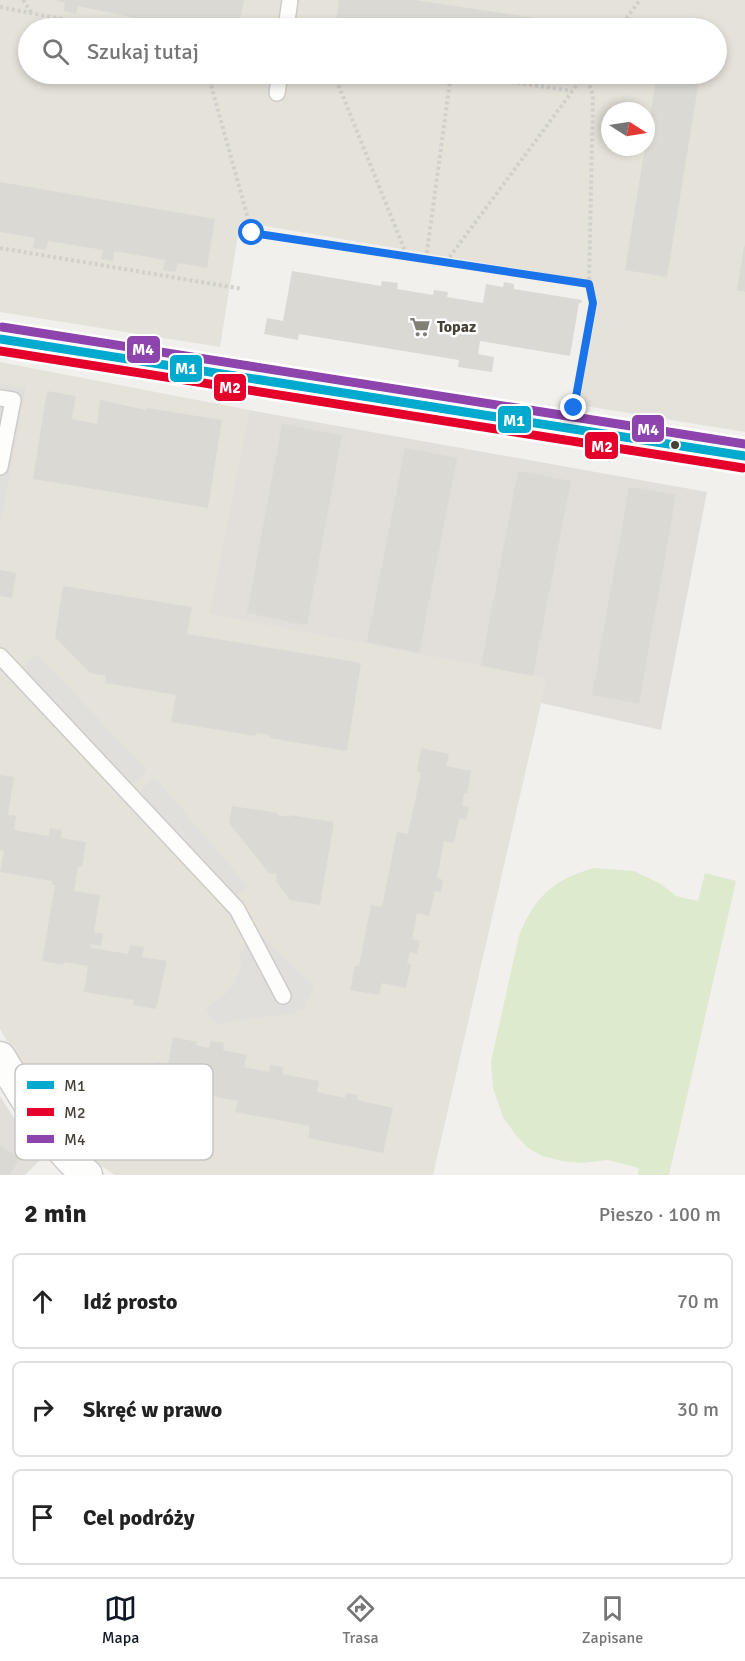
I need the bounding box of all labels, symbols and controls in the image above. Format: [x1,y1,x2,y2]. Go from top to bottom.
search box [18,18,727,84]
icon: search [39,35,72,68]
text: Szukaj tutaj [87,38,199,65]
north arrow [601,102,655,156]
route start [238,219,264,245]
supermarket icon: Topaz [408,315,432,339]
place label: Topaz [437,317,476,337]
line badge: M4 [126,335,161,364]
text: M4 [132,340,154,360]
line badge: M1 [169,354,203,383]
text: M1 [175,359,197,379]
line badge: M2 [213,373,247,402]
text: M2 [219,378,241,398]
route end [560,394,586,420]
line badge: M1 [497,405,532,434]
text: M1 [503,411,525,431]
line badge: M4 [631,414,665,443]
text: M4 [637,420,659,440]
line badge: M2 [584,431,619,460]
text: M2 [591,437,613,457]
unlabelled marker [669,439,681,451]
legend [15,1064,213,1160]
text: M1 [64,1076,86,1096]
text: M2 [64,1103,86,1123]
text: M4 [64,1130,86,1150]
text: 2 min [24,1198,87,1230]
text: Pieszo · 100 m [599,1202,721,1227]
icon: ahead [26,1285,59,1318]
text: Idź prosto [83,1288,178,1315]
text: 70 m [677,1289,719,1314]
icon: right [26,1393,59,1426]
text: Skręć w prawo [83,1396,222,1423]
text: 30 m [677,1397,719,1422]
icon: arrive [26,1501,59,1534]
text: Cel podróży [83,1504,195,1531]
tab: Mapa [102,1592,139,1648]
tab: Trasa [343,1592,379,1648]
tab: Zapisane [582,1592,643,1648]

